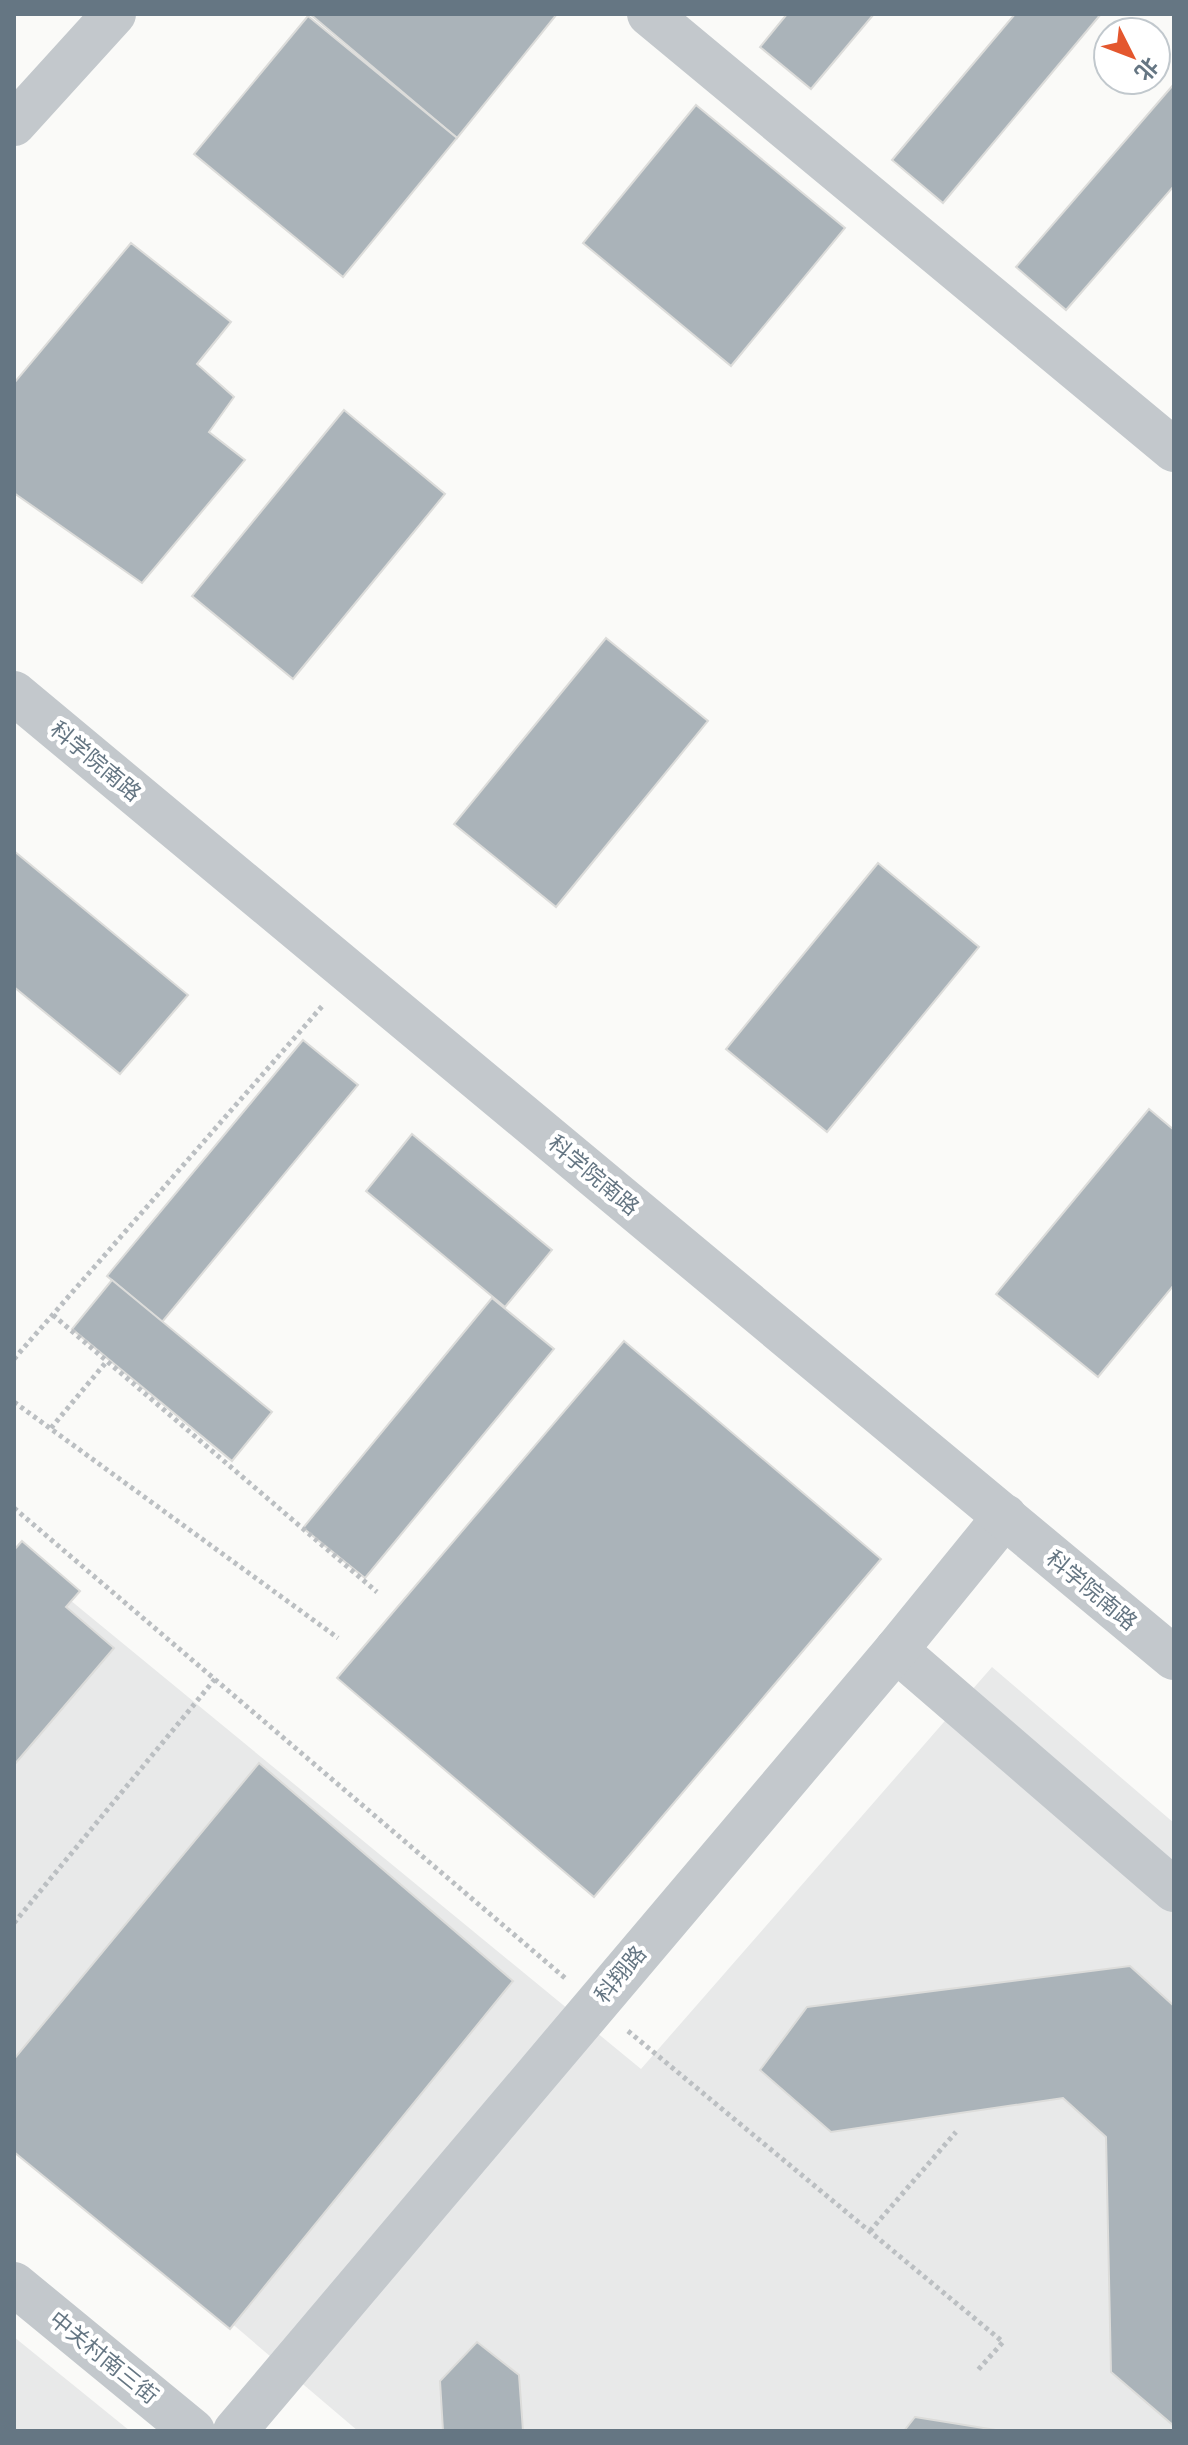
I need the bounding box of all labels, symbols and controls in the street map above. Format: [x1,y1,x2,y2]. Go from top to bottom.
north arrow [1092,16,1172,96]
text: 北 [1129,52,1165,87]
street label: 科学院南路 [45,715,147,807]
street label: 科学院南路 [543,1129,645,1221]
street label: 科学院南路 [1041,1544,1143,1636]
street label: 科翔路 [588,1940,652,2008]
street label: 中关村南三街 [44,2305,164,2409]

